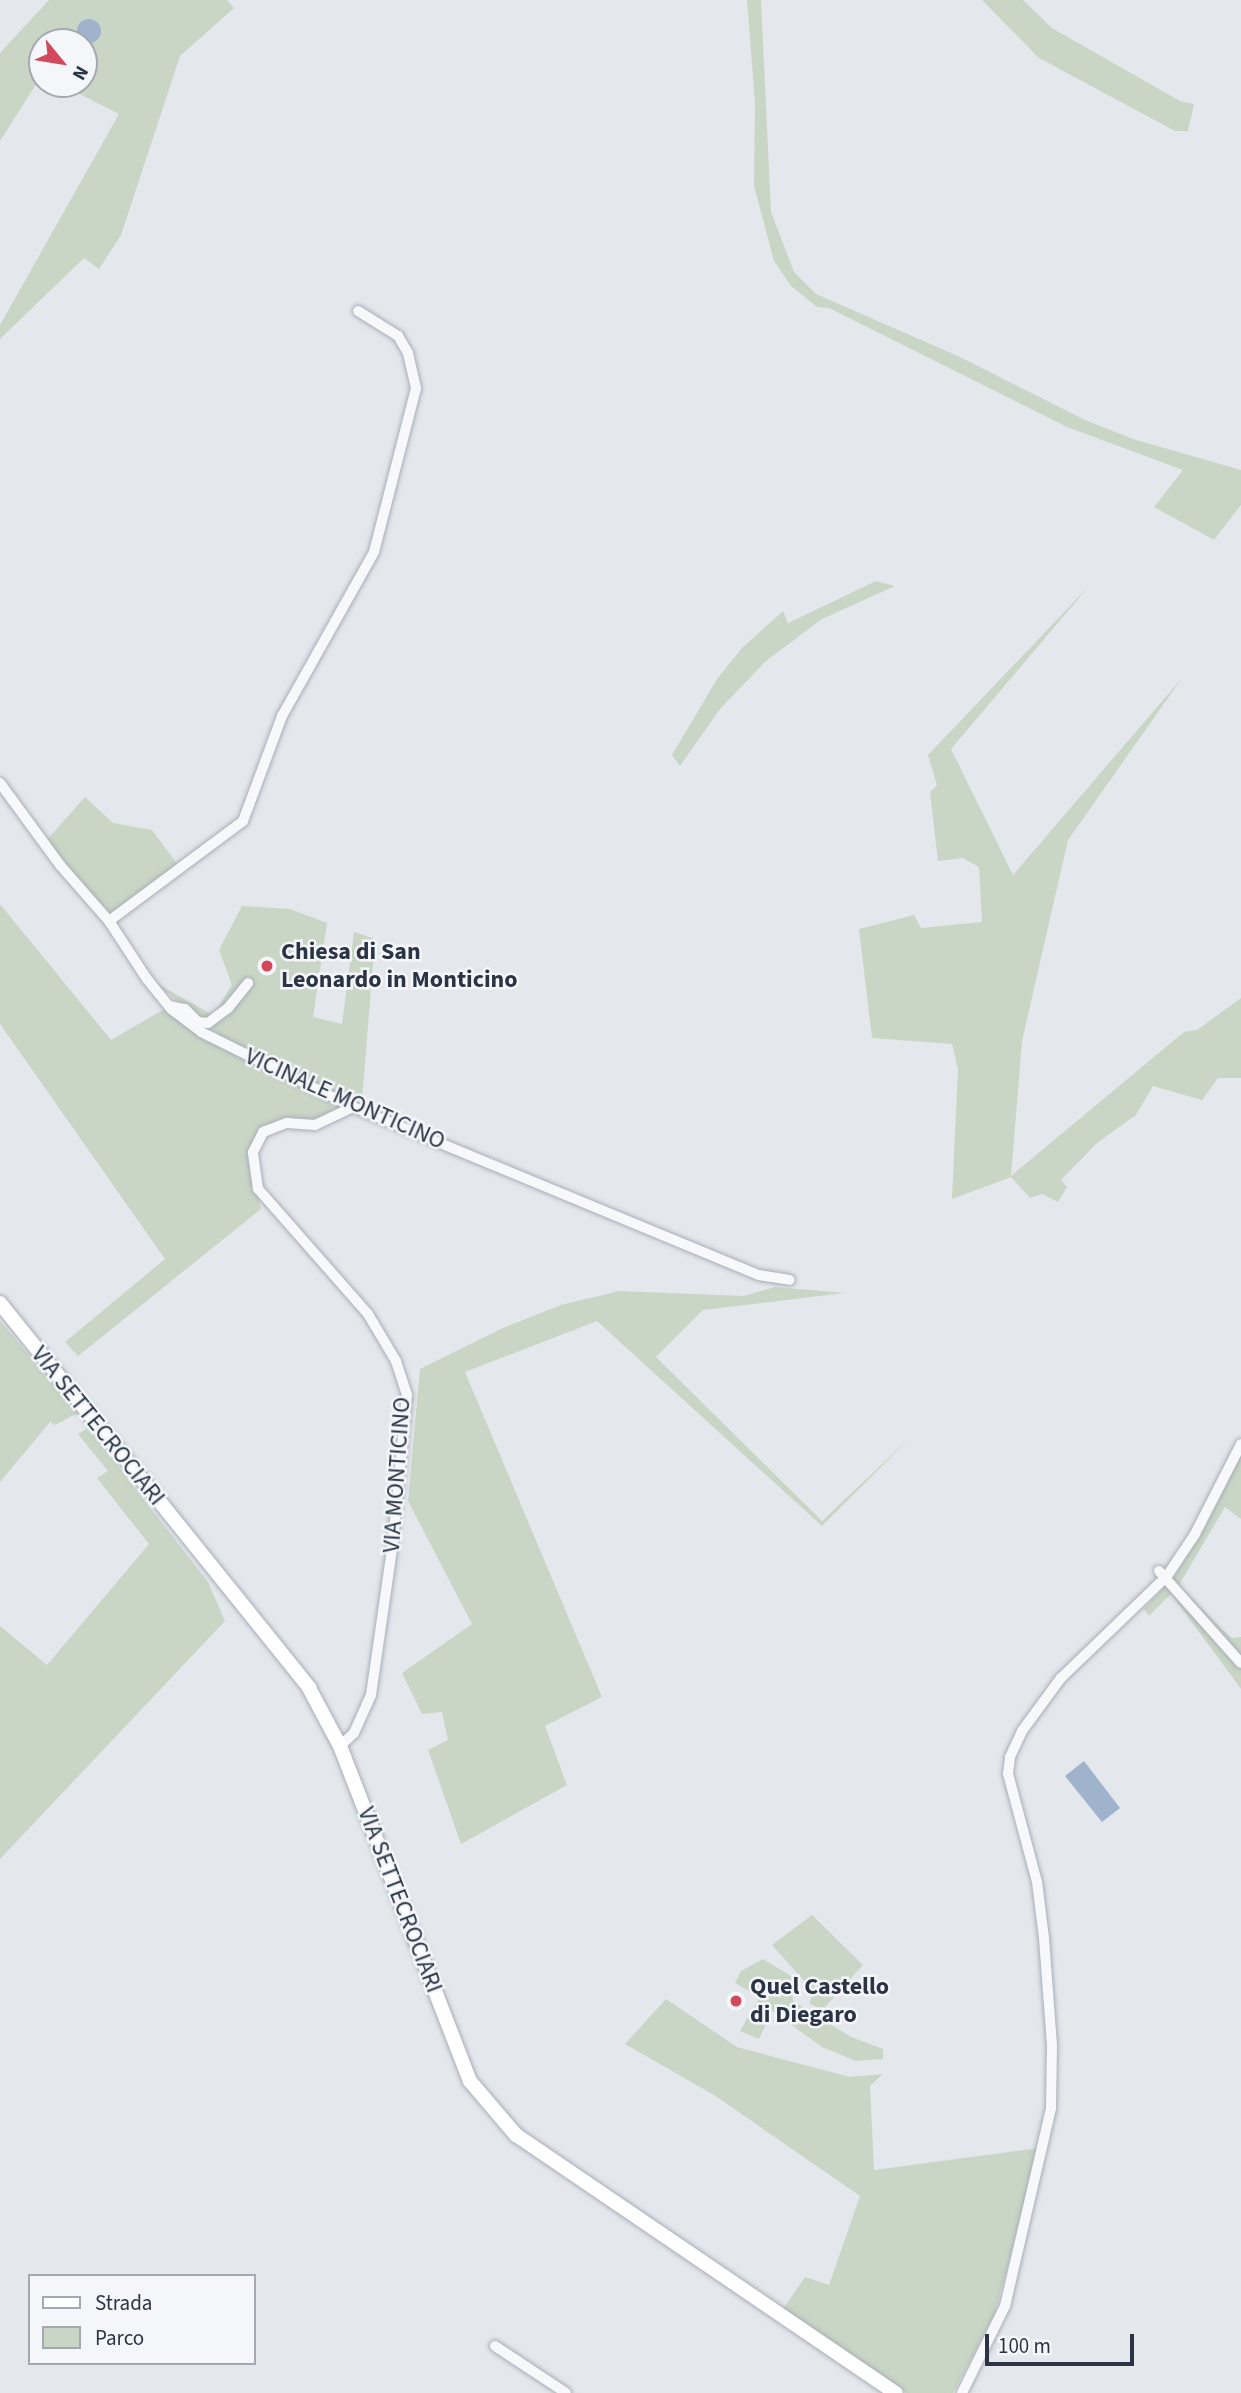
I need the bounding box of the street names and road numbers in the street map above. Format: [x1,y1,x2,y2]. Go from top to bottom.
street label: VICINALE MONTICINO [241,1042,449,1156]
street label: VIA SETTECROCIARI [25,1341,171,1511]
street label: VIA MONTICINO [377,1396,417,1554]
street label: VIA SETTECROCIARI [351,1803,449,1997]

